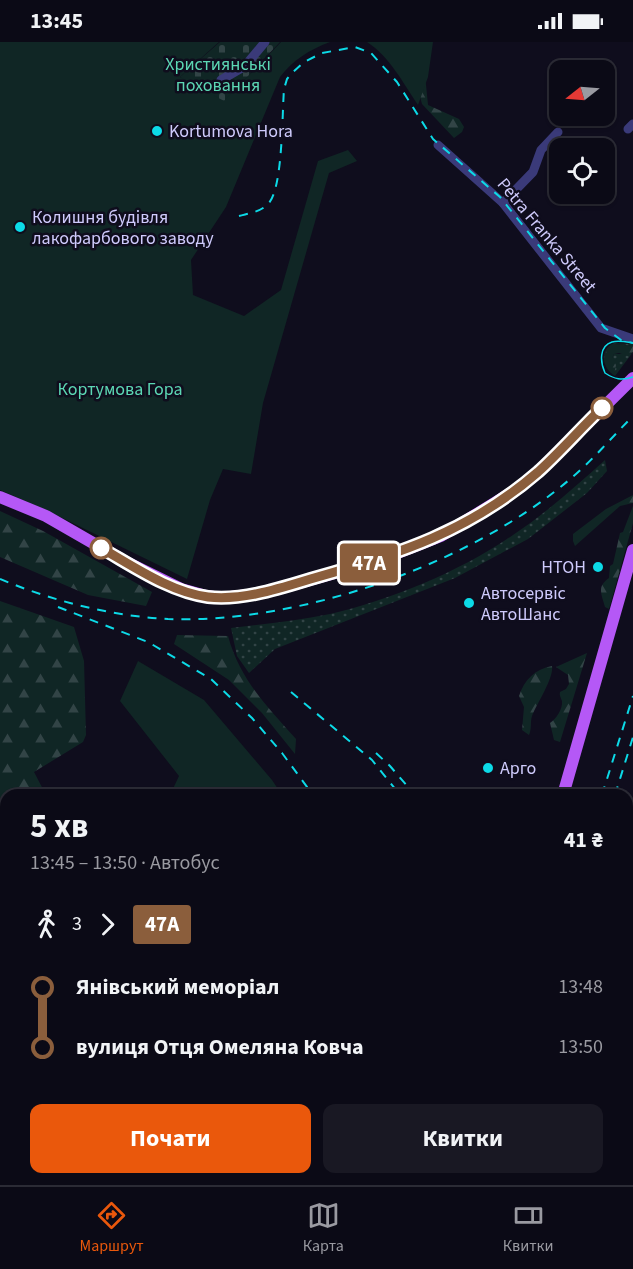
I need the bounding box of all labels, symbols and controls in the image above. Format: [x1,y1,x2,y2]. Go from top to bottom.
text: 13:45 [30,5,83,37]
park label: Християнські поховання [165,52,271,98]
north arrow [549,60,615,126]
map controls [549,60,615,204]
place label: Kortumova Hora [169,119,293,144]
marker: Kortumova Hora [150,124,164,138]
button: locate [549,138,615,204]
street label: Petra Franka Street [491,173,602,298]
place label: Колишня будівля лакофарбового заводу [32,205,214,251]
marker: Колишня будівля лакофарбового заводу [13,220,27,234]
park label: Кортумова Гора [57,377,183,402]
unlabelled marker [591,397,613,419]
unlabelled marker [90,537,112,559]
line badge: 47А [334,544,404,582]
text: 47А [352,548,386,578]
place label: НТОН [541,555,586,580]
marker: НТОН [591,560,605,574]
place label: Автосервіс АвтоШанс [481,581,566,627]
marker: Автосервіс АвтоШанс [462,596,476,610]
place label: Арго [500,756,536,781]
marker: Арго [481,761,495,775]
text: 5 хв [30,803,88,850]
text: 41 ₴ [564,824,603,856]
text: 13:45 – 13:50 · Автобус [30,849,220,877]
icon: walk [30,908,63,941]
icon: forward [91,908,124,941]
text: 47А [145,909,179,939]
text: 3 [72,910,82,938]
text: Янівський меморіал [76,971,279,1003]
text: 13:48 [558,973,603,1001]
text: вулиця Отця Омеляна Ковча [76,1031,364,1063]
text: 13:50 [558,1033,603,1061]
button: Почати [30,1104,311,1173]
button: Квитки [323,1104,603,1173]
tab: Маршрут [80,1199,144,1257]
tab: Карта [303,1199,344,1257]
tab: Квитки [503,1199,554,1257]

